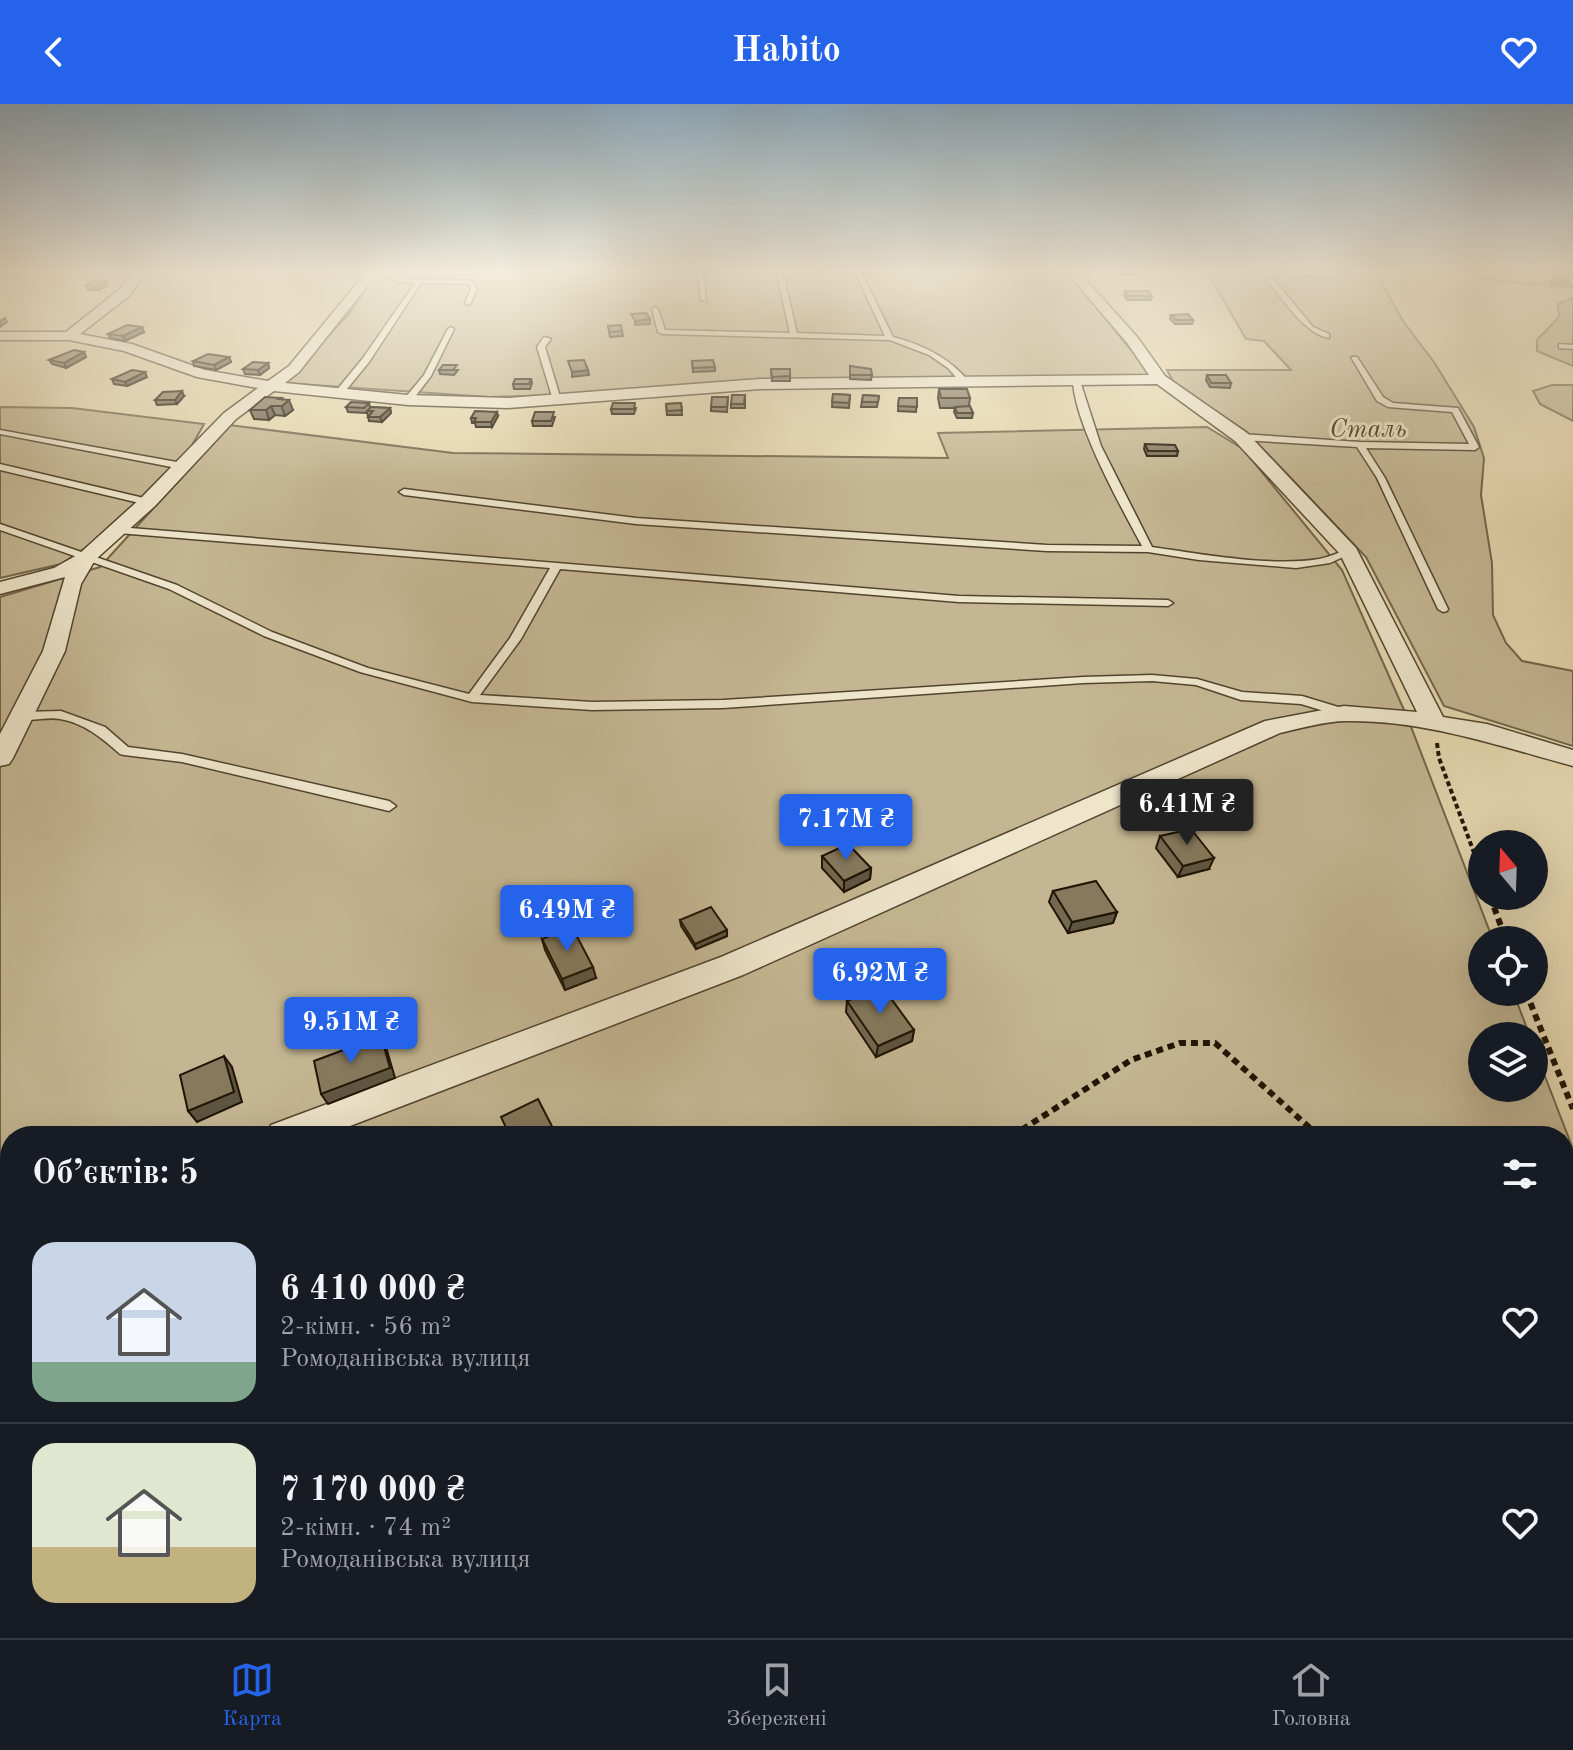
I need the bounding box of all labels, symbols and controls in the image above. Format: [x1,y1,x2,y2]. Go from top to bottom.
icon: back [32,30,76,74]
icon: heart [1497,30,1541,74]
text: Habito [732,34,841,70]
park label: Сталь [1329,417,1407,443]
pin: 6.41M ₴ [1113,779,1261,847]
text: 6.41M ₴ [1138,792,1236,818]
pin: 7.17M ₴ [772,794,920,862]
text: 7.17M ₴ [797,807,895,833]
north arrow [1468,830,1548,910]
map controls [1468,830,1548,1102]
pin: 6.49M ₴ [493,885,641,953]
text: 6.49M ₴ [518,898,616,924]
button: locate [1468,926,1548,1006]
pin: 6.92M ₴ [806,948,954,1016]
text: 6.92M ₴ [831,961,929,987]
pin: 9.51M ₴ [277,997,425,1065]
text: 9.51M ₴ [302,1010,400,1036]
button: layers [1468,1022,1548,1102]
icon: filters [1498,1152,1542,1196]
text: Об’єктів: 5 [32,1157,199,1191]
text: 6 410 000 ₴ [280,1273,465,1307]
icon: home [96,1274,192,1370]
icon: heart [1498,1300,1542,1344]
text: 2-кімн. · 56 m² [280,1314,451,1340]
text: Ромоданівська вулиця [280,1346,531,1372]
text: 7 170 000 ₴ [280,1474,465,1508]
icon: home [96,1475,192,1571]
icon: heart [1498,1501,1542,1545]
text: 2-кімн. · 74 m² [280,1515,451,1541]
text: Ромоданівська вулиця [280,1547,531,1573]
tab: Карта [222,1658,282,1733]
tab: Збережені [727,1658,827,1733]
tab: Головна [1272,1658,1351,1733]

